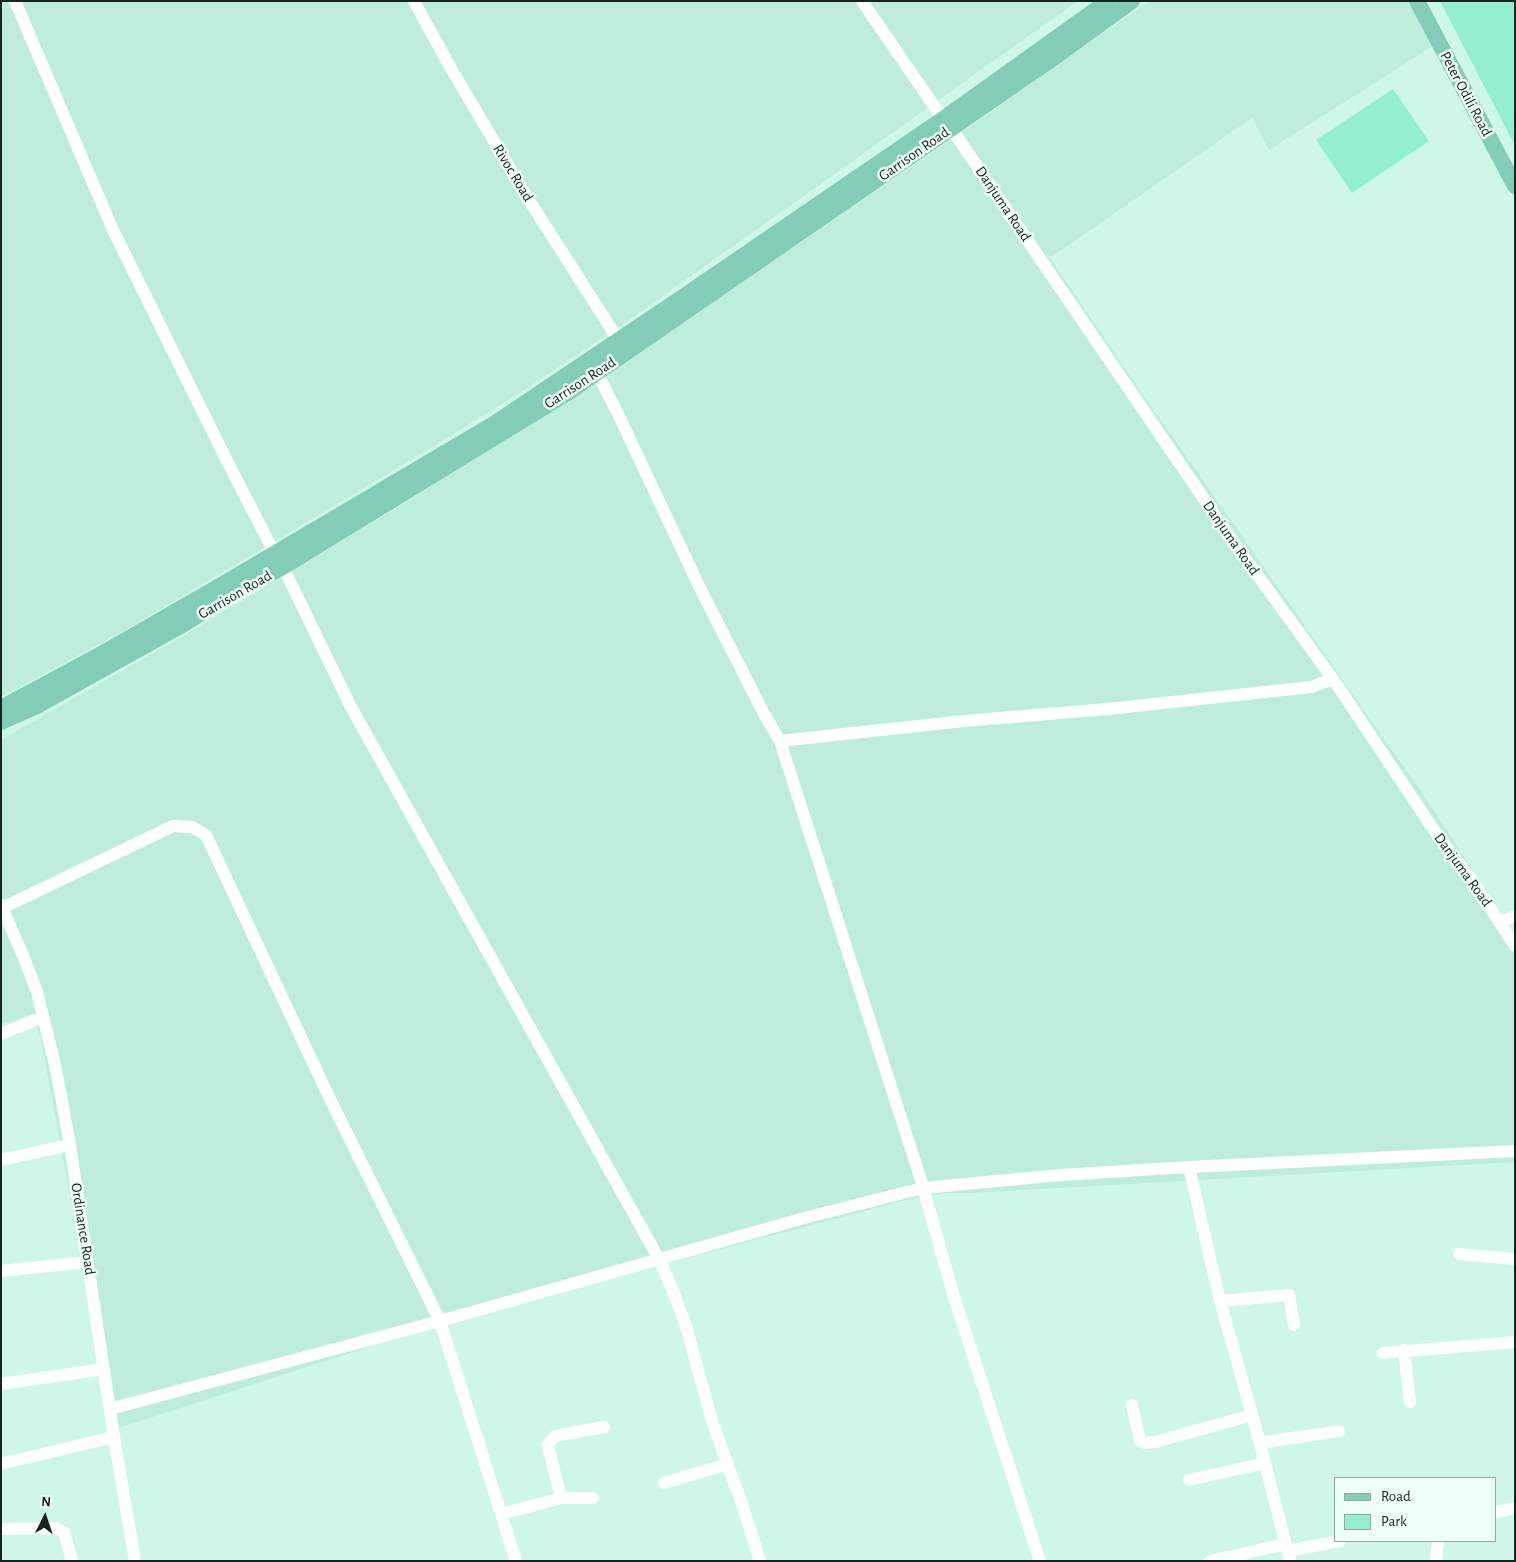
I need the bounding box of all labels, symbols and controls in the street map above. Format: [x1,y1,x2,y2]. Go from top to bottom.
street label: Peter Odili Road [1436,49,1496,139]
street label: Garrison Road [875,123,953,185]
street label: Rivoc Road [489,141,537,205]
street label: Danjuma Road [971,163,1035,245]
street label: Garrison Road [541,353,619,413]
street label: Danjuma Road [1199,497,1263,579]
street label: Garrison Road [195,567,275,623]
street label: Danjuma Road [1430,830,1496,910]
street label: Ordinance Road [67,1182,99,1276]
legend [1334,1477,1496,1542]
text: Road [1381,1489,1411,1504]
north arrow [20,1492,70,1542]
text: N [41,1495,51,1509]
text: Park [1381,1514,1407,1529]

